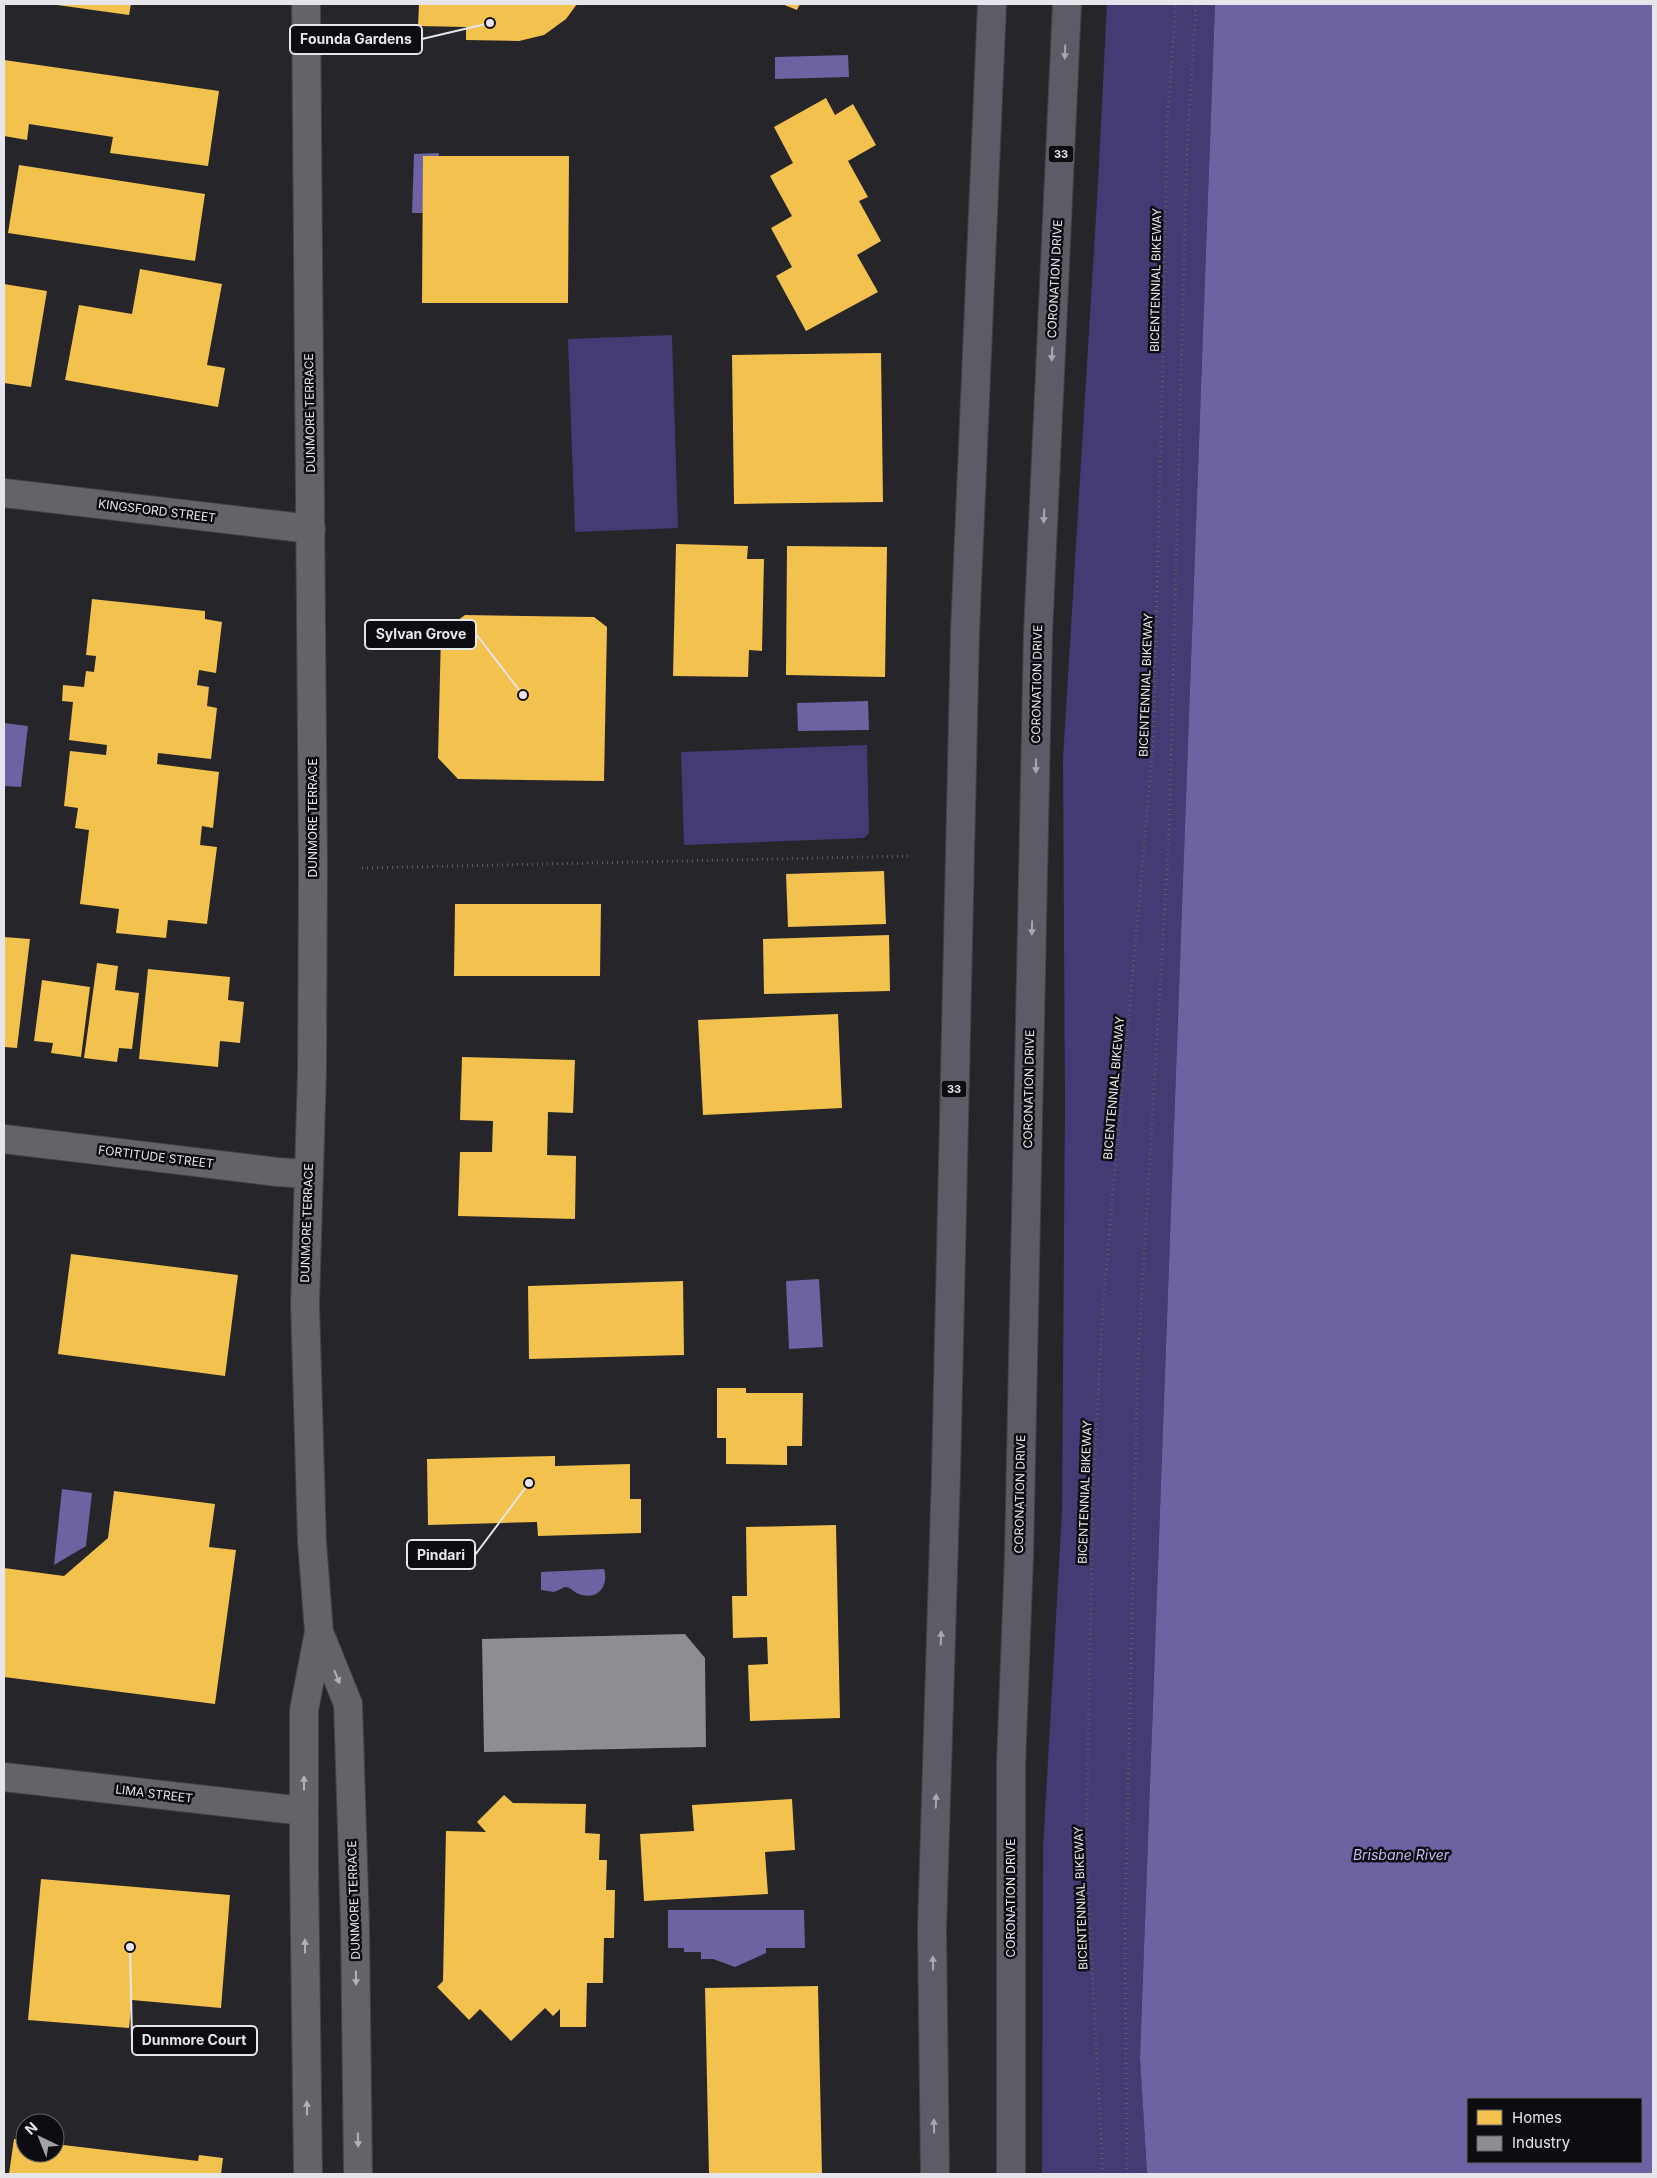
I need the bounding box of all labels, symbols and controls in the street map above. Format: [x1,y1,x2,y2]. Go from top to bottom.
callout: Founda Gardens [290,25,422,54]
text: Founda Gardens [300,30,412,47]
one-way arrow [1061,45,1069,61]
road number: 33 [1048,146,1074,162]
street label: BICENTENNIAL BIKEWAY [1147,208,1164,352]
street label: CORONATION DRIVE [1044,219,1065,339]
one-way arrow [1048,346,1056,362]
street label: DUNMORE TERRACE [301,353,318,473]
street label: KINGSFORD STREET [97,496,217,525]
one-way arrow [1040,508,1048,524]
street label: BICENTENNIAL BIKEWAY [1135,613,1156,757]
callout: Sylvan Grove [365,620,476,649]
street label: CORONATION DRIVE [1028,624,1045,744]
text: Sylvan Grove [376,625,466,642]
street label: DUNMORE TERRACE [305,758,320,878]
one-way arrow [1031,758,1039,774]
one-way arrow [1028,921,1036,937]
street label: BICENTENNIAL BIKEWAY [1100,1016,1127,1160]
street label: CORONATION DRIVE [1020,1029,1037,1149]
road number: 33 [942,1080,966,1098]
street label: FORTITUDE STREET [97,1142,215,1171]
street label: DUNMORE TERRACE [297,1163,316,1283]
street label: BICENTENNIAL BIKEWAY [1074,1420,1095,1564]
street label: CORONATION DRIVE [1011,1434,1028,1554]
callout: Pindari [407,1540,475,1569]
text: Pindari [417,1546,465,1563]
one-way arrow [937,1630,945,1646]
one-way arrow [333,1670,341,1685]
one-way arrow [300,1775,308,1791]
street label: LIMA STREET [115,1781,194,1806]
one-way arrow [933,1792,941,1808]
street label: BICENTENNIAL BIKEWAY [1070,1826,1091,1970]
street label: CORONATION DRIVE [1003,1839,1018,1957]
street label: DUNMORE TERRACE [344,1840,363,1960]
water label: Brisbane River [1353,1846,1450,1863]
one-way arrow [301,1937,309,1953]
one-way arrow [929,1955,937,1971]
one-way arrow [352,1970,360,1986]
callout: Dunmore Court [132,2026,257,2055]
text: Dunmore Court [142,2031,246,2048]
legend [1467,2098,1642,2163]
one-way arrow [303,2100,311,2116]
text: Homes [1512,2108,1562,2127]
north arrow [15,2113,65,2163]
one-way arrow [930,2117,938,2133]
text: N [21,2118,40,2138]
one-way arrow [354,2132,362,2148]
text: Industry [1512,2133,1571,2152]

